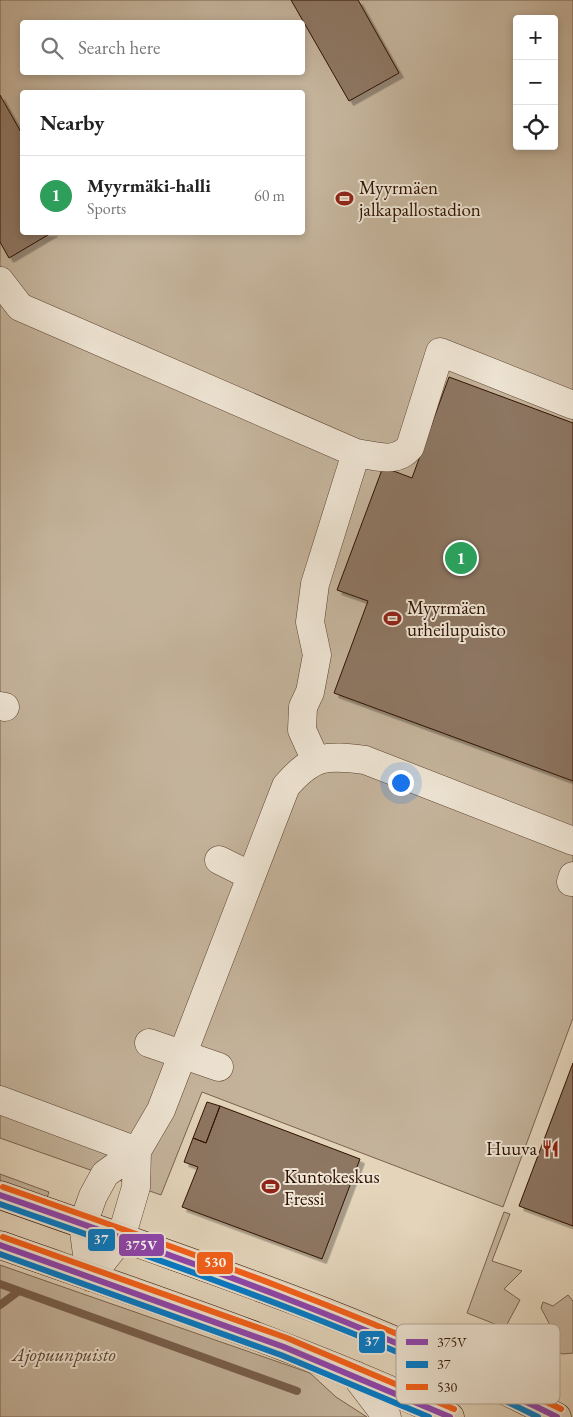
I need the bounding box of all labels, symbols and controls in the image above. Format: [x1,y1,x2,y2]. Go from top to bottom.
map controls [513,15,558,150]
button: + [513,15,558,60]
search box [20,20,305,75]
icon: search [38,34,66,62]
text: Search here [78,35,160,60]
button: − [513,60,558,105]
button: locate [513,105,558,150]
text: Nearby [40,109,104,136]
text: Myyrmäki-halli [87,173,211,198]
place label: Myyrmäen jalkapallostadion [358,175,481,222]
text: 1 [52,185,60,206]
text: 60 m [254,185,285,206]
sports icon: Myyrmäen jalkapallostadion [335,188,355,208]
text: Sports [87,198,126,219]
pin: 1 [445,539,477,577]
place label: Myyrmäen urheilupuisto [407,595,506,642]
sports icon: Myyrmäen urheilupuisto [383,608,403,628]
your location [388,770,414,796]
place label: Huuva [486,1136,537,1161]
restaurant icon: Huuva [541,1138,561,1158]
place label: Kuntokeskus Fressi [284,1164,380,1211]
sports icon: Kuntokeskus Fressi [260,1177,280,1197]
line badge: 37 [87,1228,116,1252]
text: 37 [94,1230,109,1248]
line badge: 375V [118,1233,165,1257]
text: 375V [125,1236,157,1254]
line badge: 530 [196,1251,234,1275]
text: 530 [204,1253,227,1271]
legend [396,1324,560,1404]
line badge: 37 [358,1330,386,1354]
text: 37 [365,1332,380,1350]
text: 375V [437,1333,467,1351]
park label: Ajopuunpuisto [10,1342,116,1367]
text: 37 [437,1355,451,1373]
text: 530 [437,1378,457,1396]

